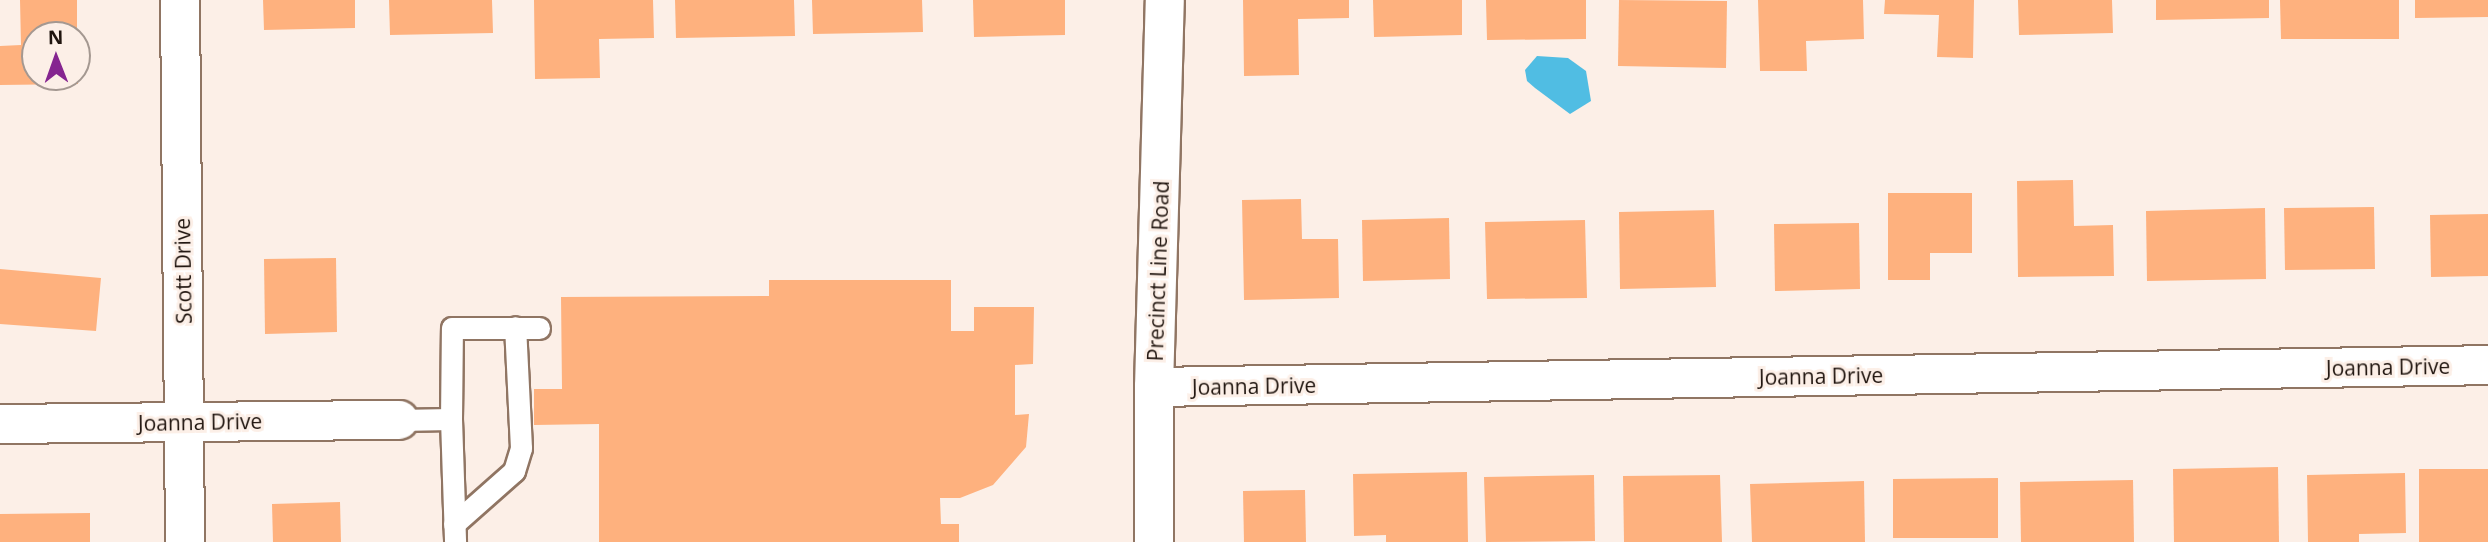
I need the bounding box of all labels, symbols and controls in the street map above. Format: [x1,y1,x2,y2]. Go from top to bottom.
north arrow [21,21,91,91]
text: N [48,24,64,50]
street label: Precinct Line Road [1142,180,1174,362]
street label: Scott Drive [169,218,197,324]
street label: Joanna Drive [2326,353,2450,381]
street label: Joanna Drive [1759,362,1883,390]
street label: Joanna Drive [1192,372,1316,400]
street label: Joanna Drive [138,408,262,436]

